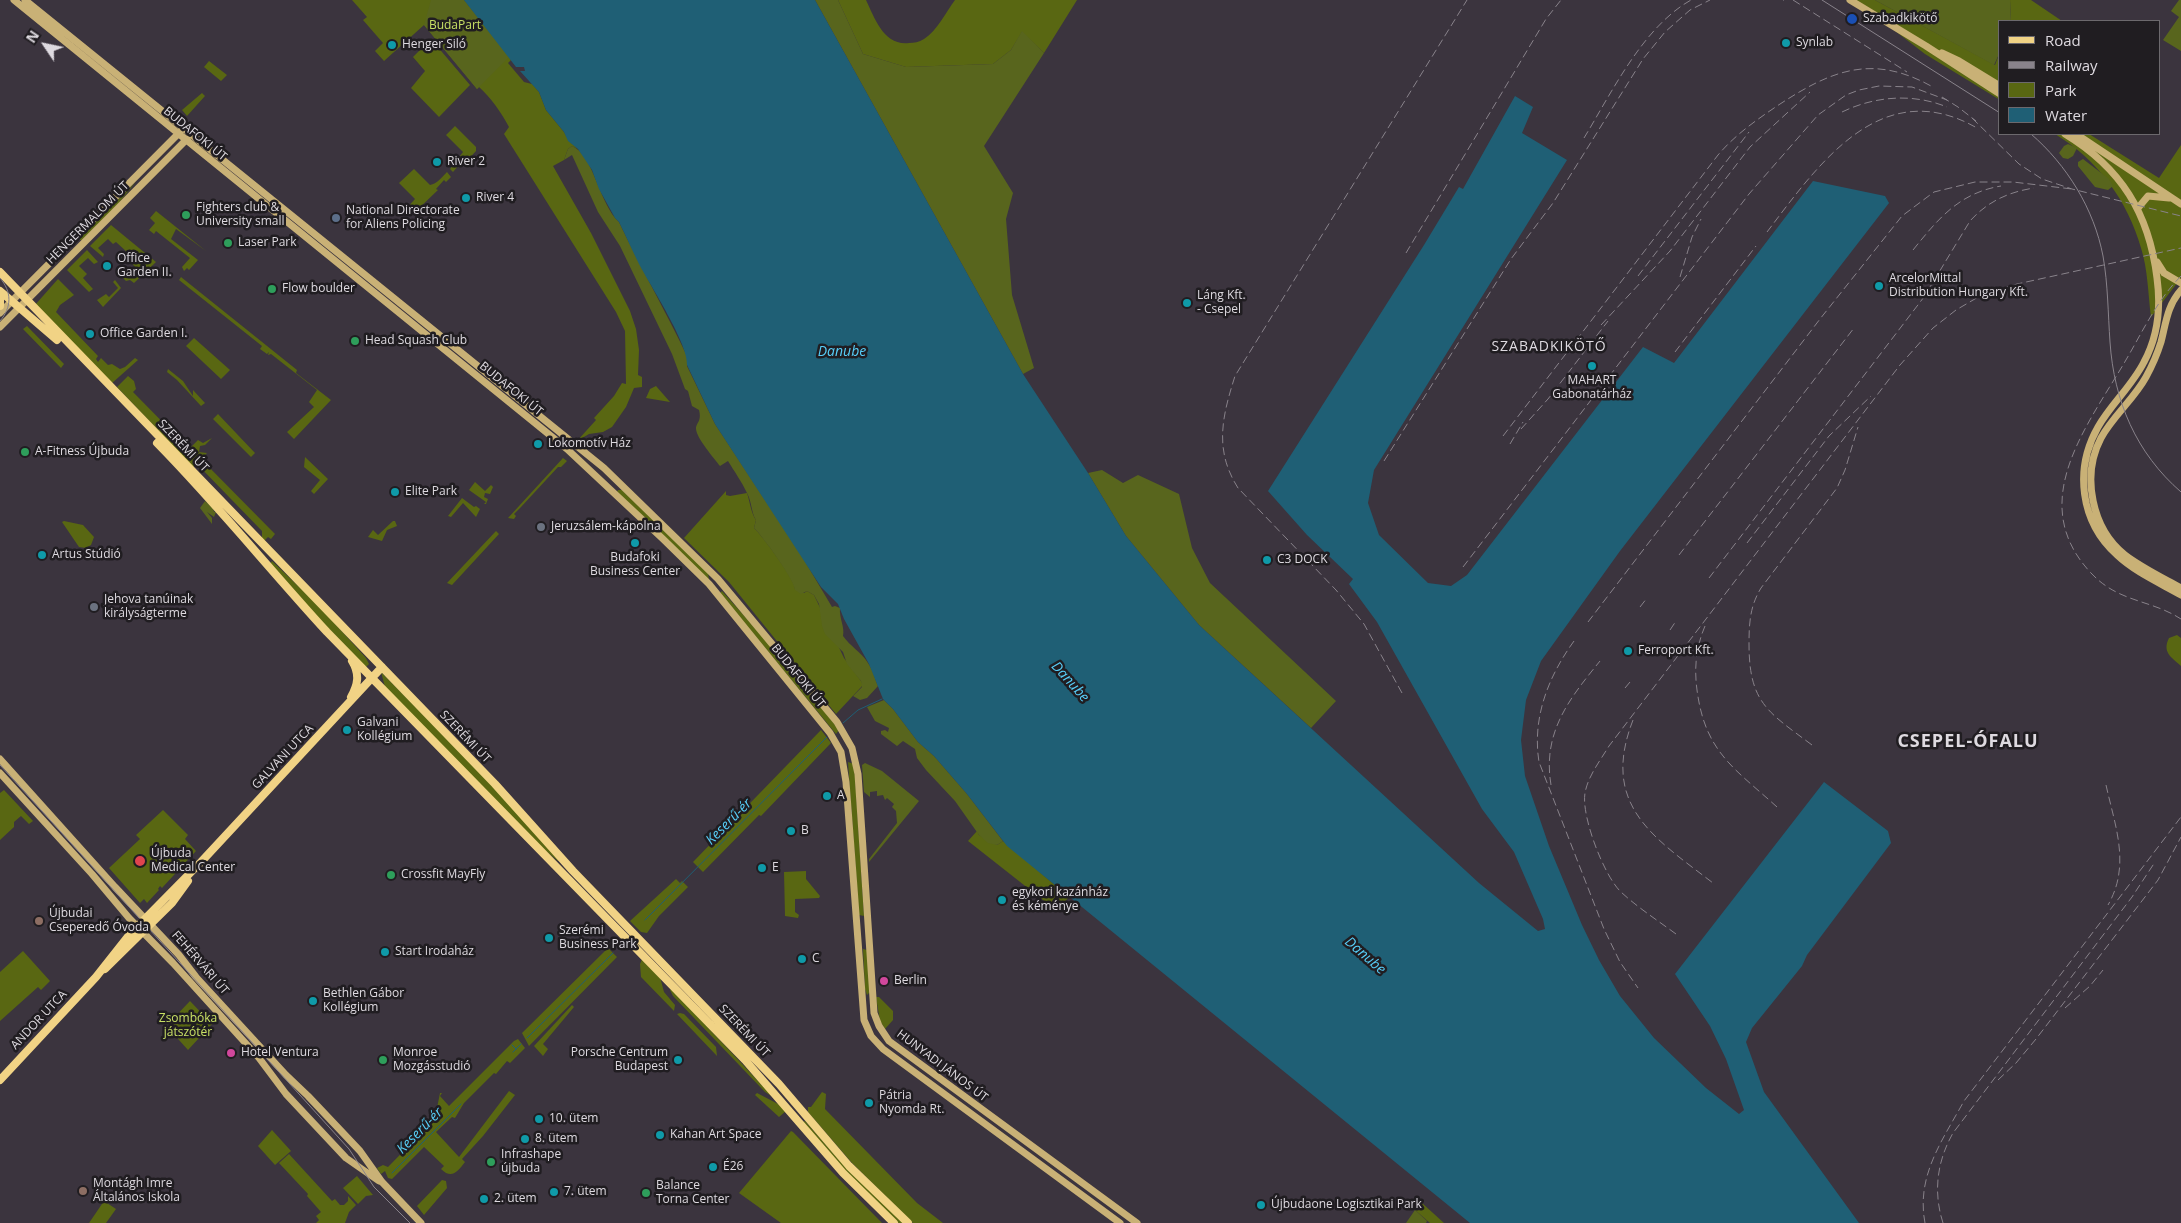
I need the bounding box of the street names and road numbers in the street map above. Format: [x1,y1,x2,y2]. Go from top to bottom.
street label: BUDAFOKI ÚT [160,104,230,164]
street label: HENGERMALOM ÚT [44,179,132,267]
street label: BUDAFOKI ÚT [476,359,546,419]
street label: SZERÉMI ÚT [155,417,211,475]
street label: BUDAFOKI ÚT [768,641,828,711]
street label: SZERÉMI ÚT [437,708,493,766]
street label: GALVANI UTCA [249,722,317,792]
street label: FEHÉRVÁRI ÚT [168,928,232,998]
street label: ANDOR UTCA [8,987,70,1053]
street label: SZERÉMI ÚT [716,1002,772,1060]
street label: HUNYADI JÁNOS ÚT [894,1027,990,1105]

